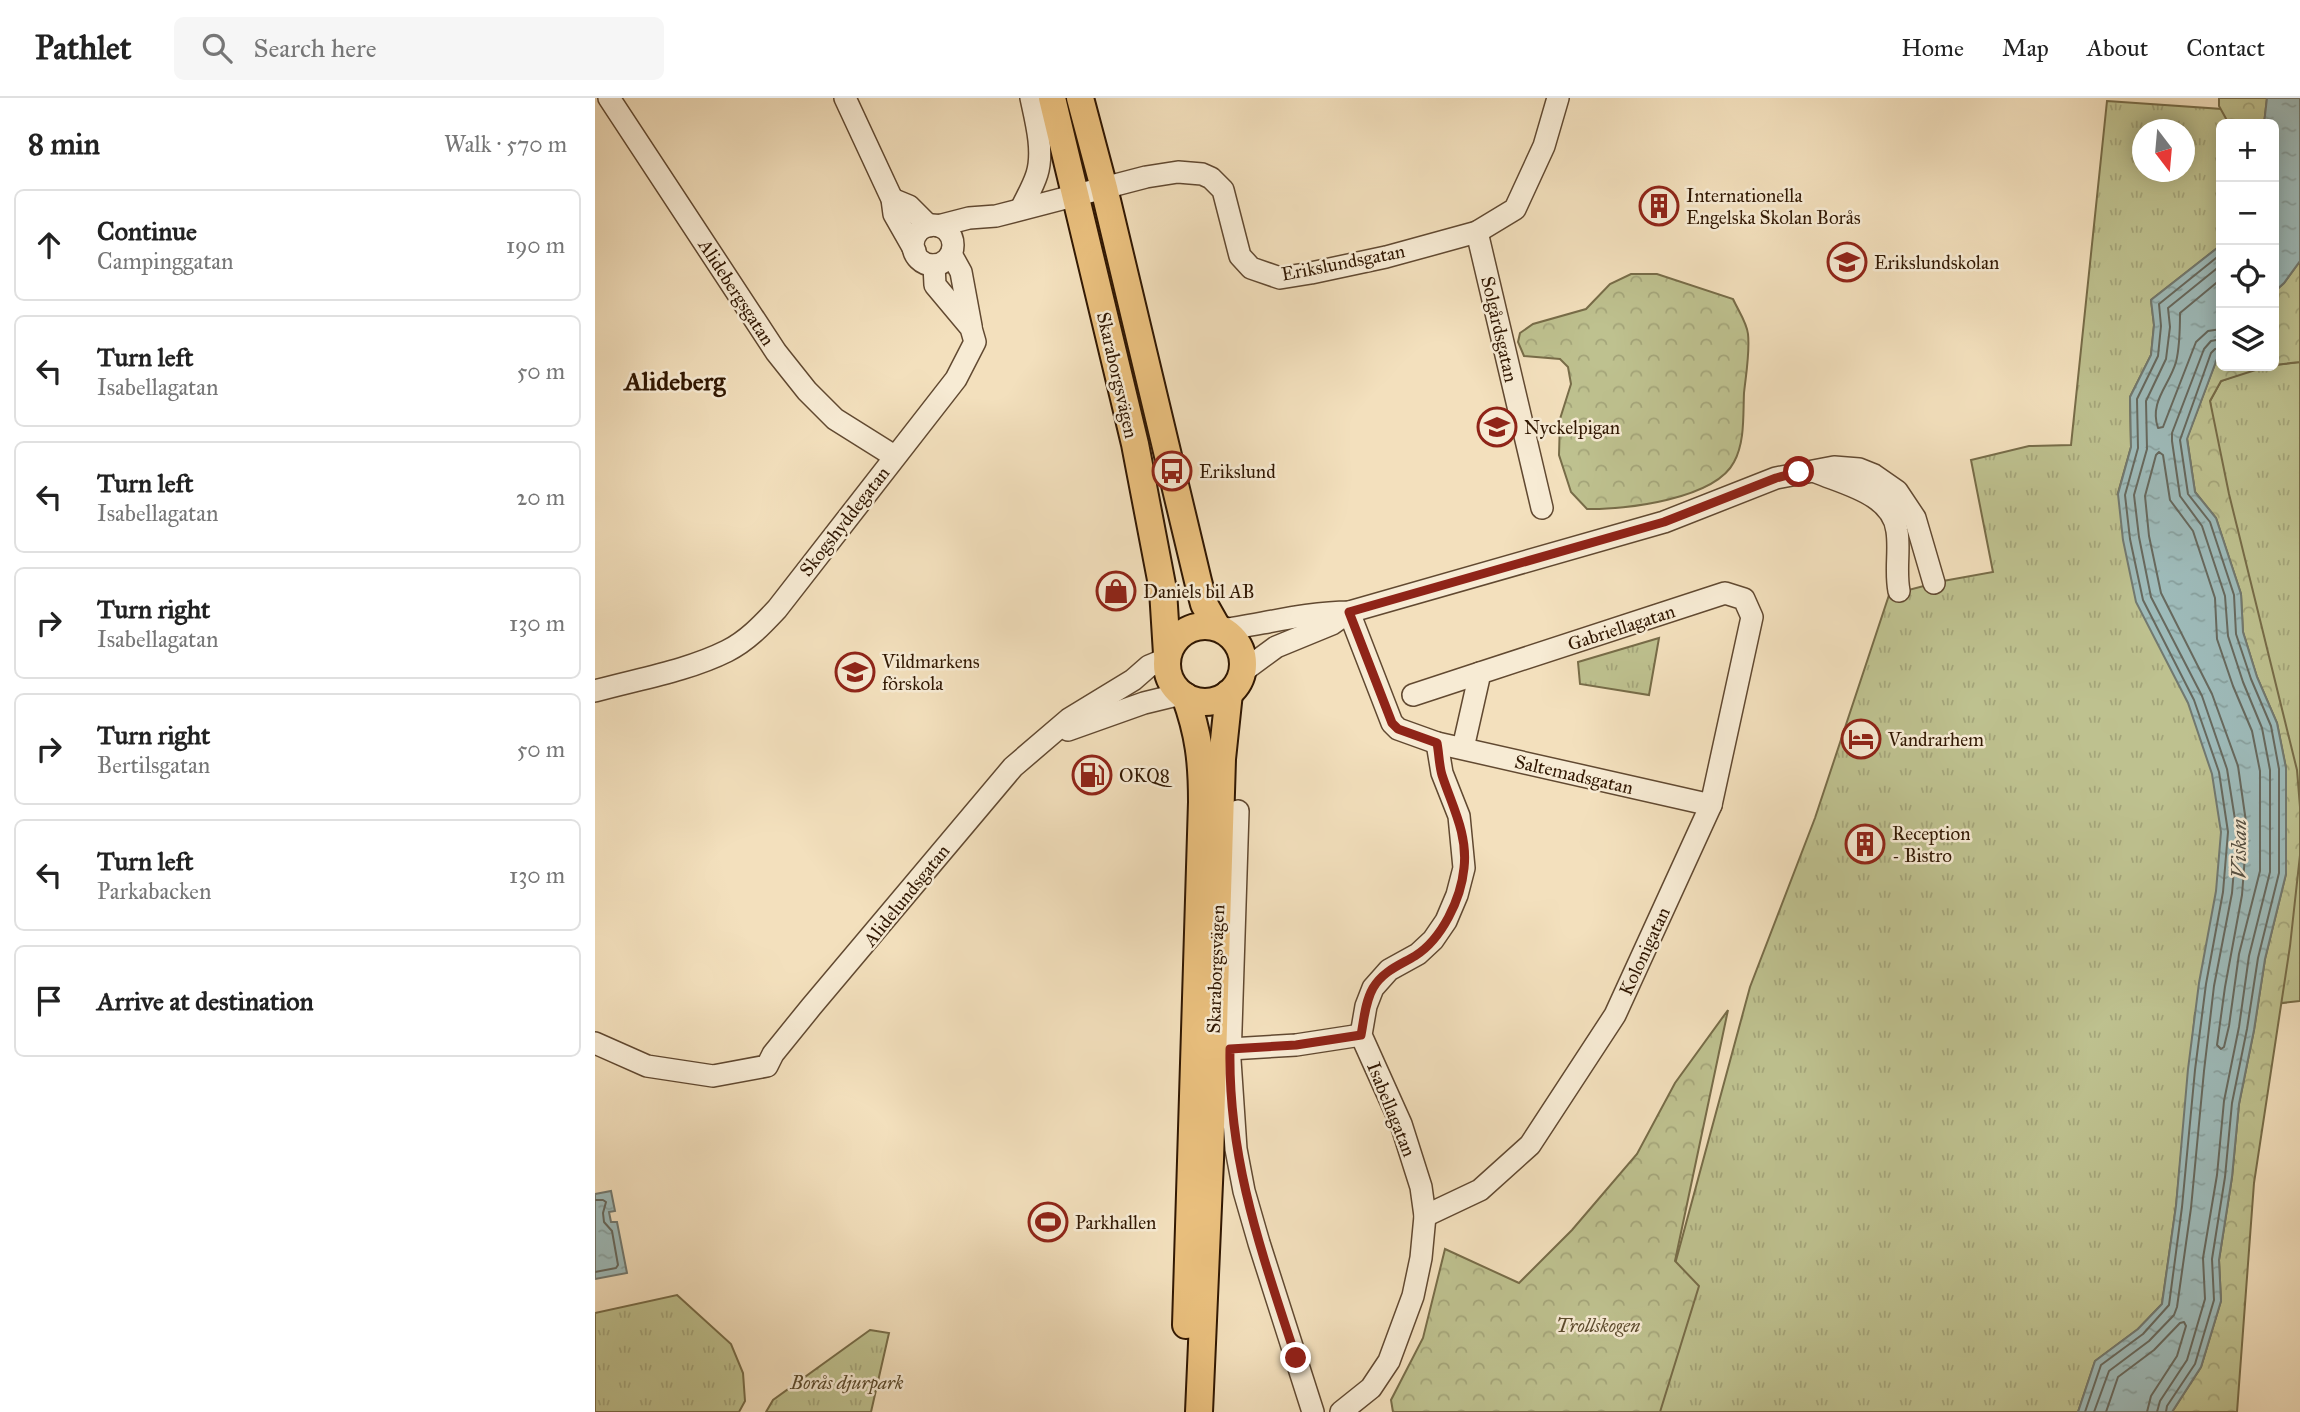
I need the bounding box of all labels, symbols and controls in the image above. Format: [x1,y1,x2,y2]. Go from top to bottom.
search box [174,17,664,80]
text: Pathlet [35,28,132,68]
icon: search [198,29,236,67]
text: Search here [254,32,377,64]
text: Home [1901,33,1964,63]
text: Map [2002,33,2049,63]
text: About [2087,33,2148,63]
text: Contact [2186,33,2265,63]
north arrow [2132,119,2195,182]
map controls [2216,119,2279,371]
button: + [2216,119,2279,182]
text: 8 min [28,126,100,162]
text: Walk · 570 m [444,130,567,158]
button: − [2216,182,2279,245]
place label: Internationella Engelska Skolan Borås [1686,184,1861,230]
building icon: Internationella Engelska Skolan Borås [1638,185,1680,227]
text: Continue [97,215,197,247]
icon: ahead [30,226,68,264]
text: 190 m [506,231,565,259]
street label: Alidebergsgatan [692,234,780,350]
street label: Erikslundsgatan [1279,239,1407,287]
school or university icon: Erikslundskolan [1826,241,1868,283]
button: locate [2216,245,2279,308]
text: Campinggatan [97,247,233,275]
place label: Erikslundskolan [1874,251,1999,274]
street label: Solgårdsgatan [1475,274,1523,385]
button: layers [2216,308,2279,371]
street label: Skaraborgsvägen [1091,310,1143,441]
text: Turn left [97,341,193,373]
icon: left [30,352,68,390]
text: 50 m [517,357,565,385]
district label: Alideberg [623,365,726,398]
text: Isabellagatan [97,373,218,401]
school or university icon: Nyckelpigan [1476,406,1518,448]
place label: Nyckelpigan [1524,416,1620,440]
bus stop icon: Erikslund [1151,450,1193,492]
route start [1783,456,1814,487]
place label: Erikslund [1199,460,1276,483]
street label: Skogshyddegatan [794,462,895,581]
text: Turn left [97,467,193,499]
icon: left [30,478,68,516]
text: 20 m [516,483,565,511]
text: Isabellagatan [97,499,218,527]
shop icon: Daniels bil AB [1095,570,1137,612]
place label: Daniels bil AB [1143,580,1255,603]
text: Turn right [97,593,210,625]
street label: Gabriellagatan [1565,599,1678,657]
icon: right [30,604,68,642]
text: 130 m [509,609,565,637]
text: Isabellagatan [97,625,218,653]
place label: Vildmarkens förskola [881,650,980,695]
school or university icon: Vildmarkens förskola [834,651,876,693]
hotel icon: Vandrarhem [1840,718,1882,760]
text: Turn right [97,719,210,751]
place label: Vandrarhem [1887,728,1984,751]
icon: right [30,730,68,768]
text: 50 m [517,735,565,763]
street label: Saltemadsgatan [1512,750,1635,800]
text: Bertilsgatan [97,751,210,779]
fuel station icon: OKQ8 [1071,754,1113,796]
place label: OKQ8 [1119,764,1173,787]
water label: Viskan [2226,819,2252,879]
place label: Reception - Bistro [1892,822,1970,867]
building icon: Reception - Bistro [1844,823,1886,865]
street label: Alidelundsgatan [858,840,955,952]
text: Turn left [97,845,193,877]
icon: left [30,856,68,894]
text: 130 m [509,861,565,889]
text: Parkabacken [97,877,211,905]
street label: Kolonigatan [1614,903,1676,1000]
street label: Skaraborgsvägen [1202,904,1230,1034]
icon: arrive [30,982,68,1020]
text: Arrive at destination [97,985,314,1017]
street label: Isabellagatan [1361,1058,1421,1160]
sports icon: Parkhallen [1027,1201,1069,1243]
place label: Parkhallen [1075,1211,1156,1234]
park label: Trollskogen [1556,1314,1640,1337]
route end [1280,1342,1311,1373]
park label: Borås djurpark [790,1371,904,1395]

